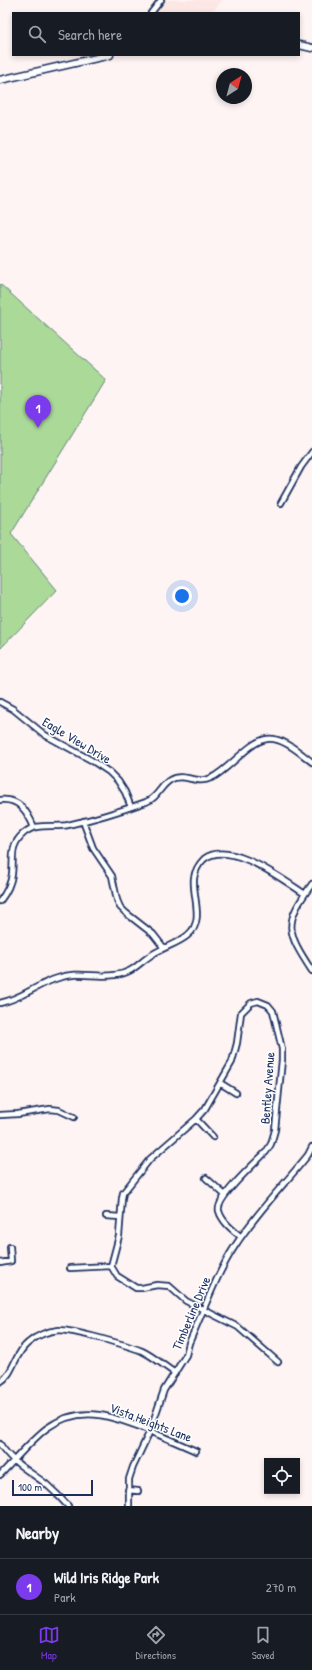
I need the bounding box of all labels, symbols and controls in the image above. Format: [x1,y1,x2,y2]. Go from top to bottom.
search box [12,12,300,56]
icon: search [26,23,48,45]
text: Search here [58,24,122,45]
north arrow [216,68,252,104]
pin: 1 [25,395,51,428]
your location [172,586,192,606]
street label: Eagle View Drive [39,712,115,768]
street label: Bentley Avenue [256,1051,278,1125]
street label: Timberline Drive [167,1273,215,1353]
street label: Vista Heights Lane [107,1398,195,1446]
map controls [264,1458,300,1494]
button: locate [264,1458,300,1494]
scale bar [12,1478,93,1497]
text: 100 m [18,1480,42,1494]
text: Nearby [16,1521,59,1544]
text: Wild Iris Ridge Park [54,1567,159,1588]
text: 1 [27,1578,31,1596]
text: 270 m [266,1578,296,1596]
text: Park [54,1588,76,1606]
tab: Map [38,1624,60,1662]
tab: Directions [136,1624,176,1662]
tab: Saved [252,1624,274,1662]

